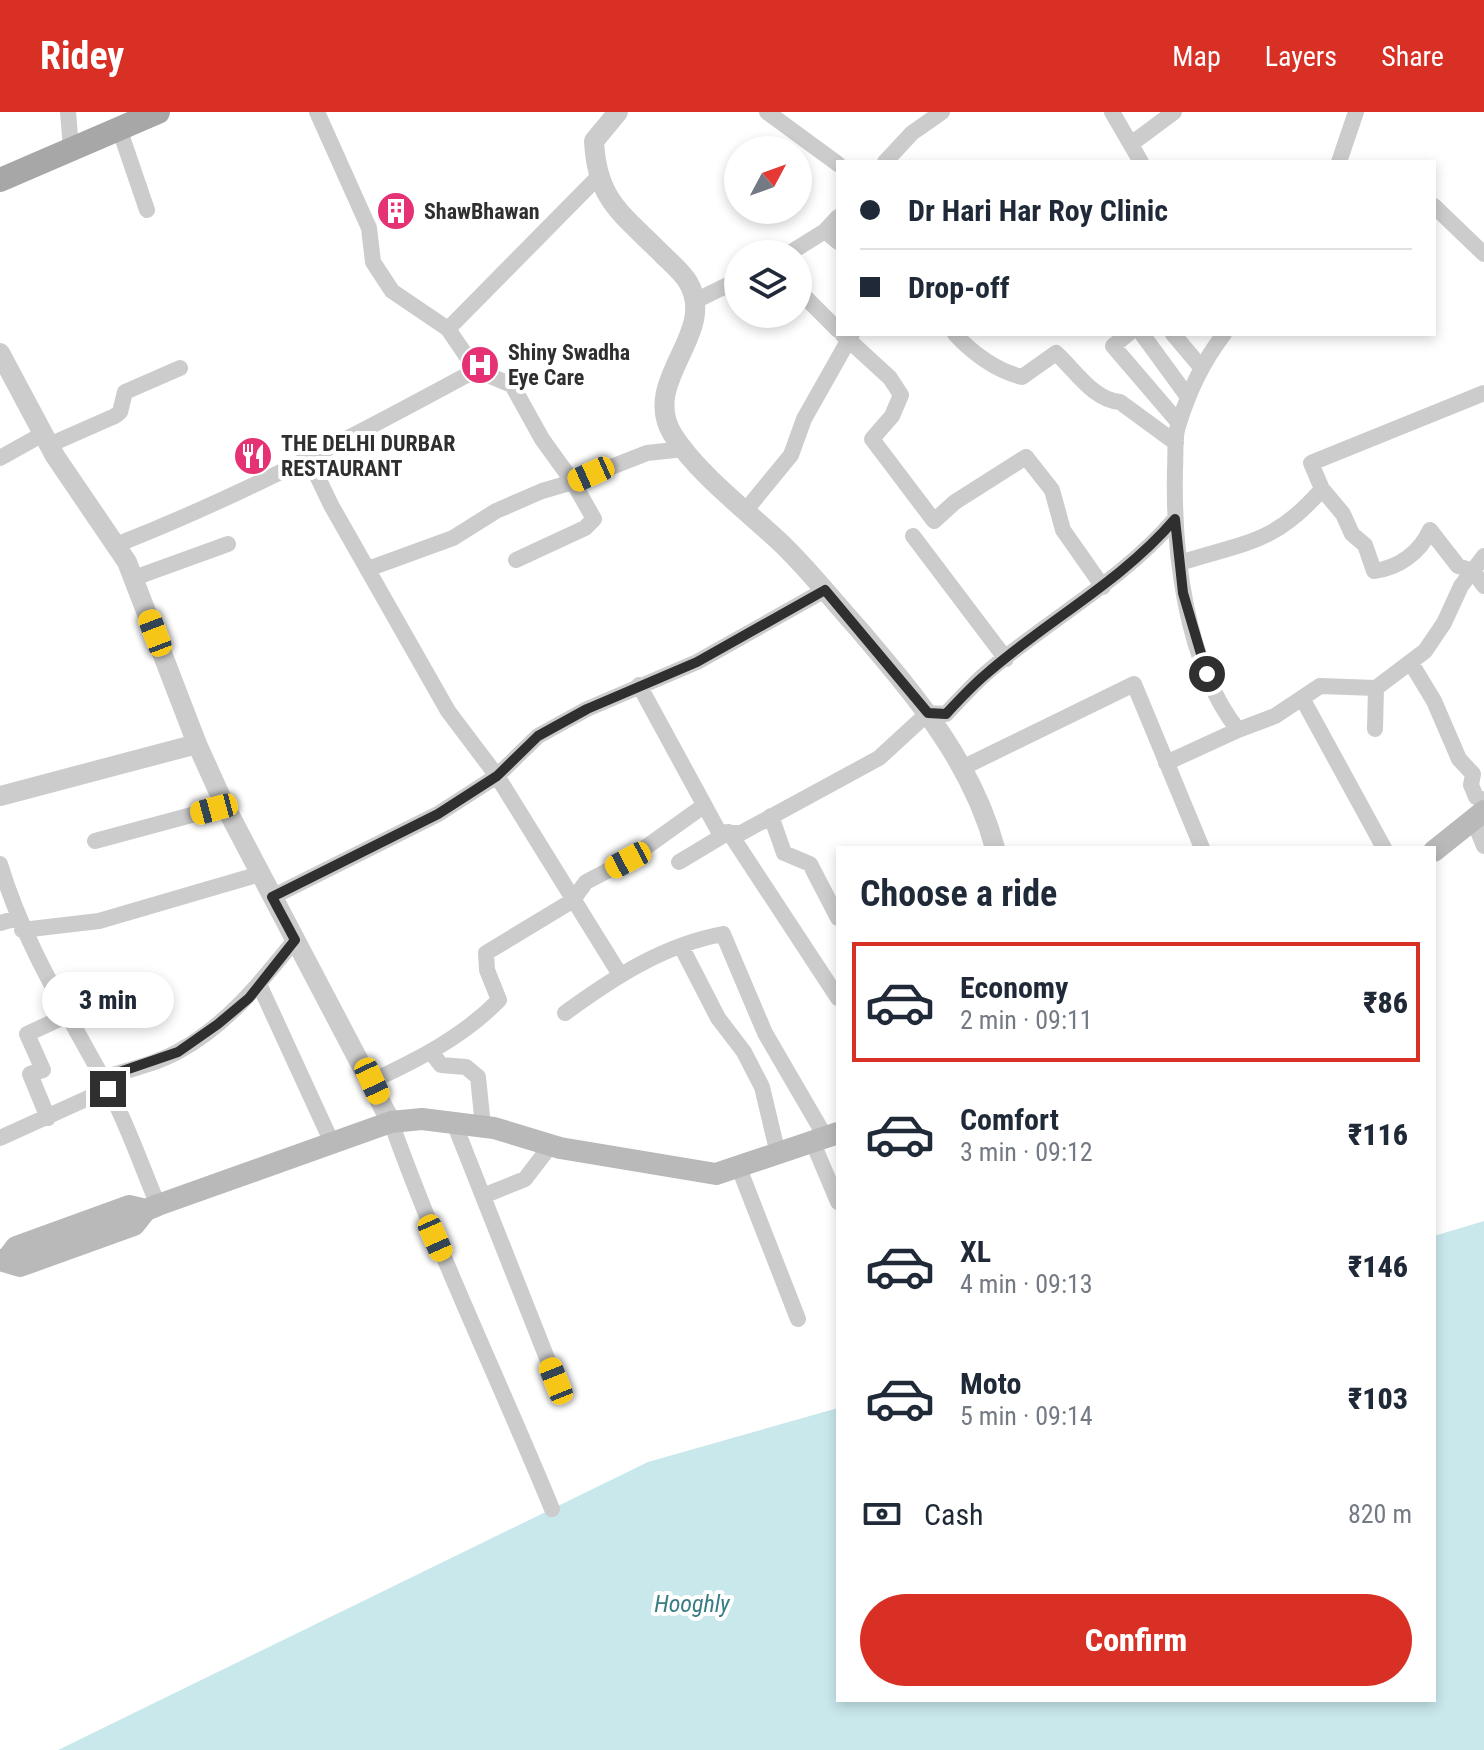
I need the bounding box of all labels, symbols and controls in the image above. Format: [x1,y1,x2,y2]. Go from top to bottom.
text: Ridey [40,34,124,78]
text: Map [1172,40,1221,73]
text: Layers [1265,40,1337,73]
text: Share [1381,40,1444,73]
north arrow [724,136,812,224]
map controls [724,136,812,328]
building icon: ShawBhawan [375,190,417,232]
text: Dr Hari Har Roy Clinic [908,193,1168,228]
place label: ShawBhawan [424,199,540,224]
button: layers [724,240,812,328]
text: Drop-off [908,270,1010,305]
place label: Shiny Swadha Eye Care [508,340,630,390]
hospital icon: Shiny Swadha Eye Care [459,344,501,386]
place label: THE DELHI DURBAR RESTAURANT [281,431,455,481]
restaurant icon: THE DELHI DURBAR RESTAURANT [232,435,274,477]
car [564,453,618,495]
car [135,606,175,660]
route start [1189,656,1225,692]
car [188,791,240,827]
car [601,838,655,882]
text: Choose a ride [860,873,1057,915]
icon: car [864,966,936,1038]
text: Economy [960,970,1068,1005]
callout: 3 min [42,973,174,1029]
text: 3 min [79,985,137,1015]
text: ₹86 [1363,985,1408,1020]
text: 2 min · 09:11 [960,1005,1093,1035]
car [351,1054,393,1108]
route end [90,1071,126,1107]
icon: car [864,1098,936,1170]
text: Comfort [960,1102,1059,1137]
text: ₹116 [1348,1117,1408,1152]
text: 3 min · 09:12 [960,1137,1093,1167]
car [414,1211,456,1265]
icon: car [864,1230,936,1302]
text: XL [960,1234,991,1269]
text: ₹146 [1348,1249,1408,1284]
text: 4 min · 09:13 [960,1269,1093,1299]
car [536,1354,576,1408]
icon: car [864,1362,936,1434]
text: Moto [960,1366,1021,1401]
text: ₹103 [1348,1381,1408,1416]
text: 5 min · 09:14 [960,1401,1093,1431]
icon: cash [860,1492,904,1536]
text: Cash [924,1497,984,1532]
text: 820 m [1348,1499,1412,1529]
water label: Hooghly [654,1590,731,1618]
button: Confirm [860,1594,1412,1686]

